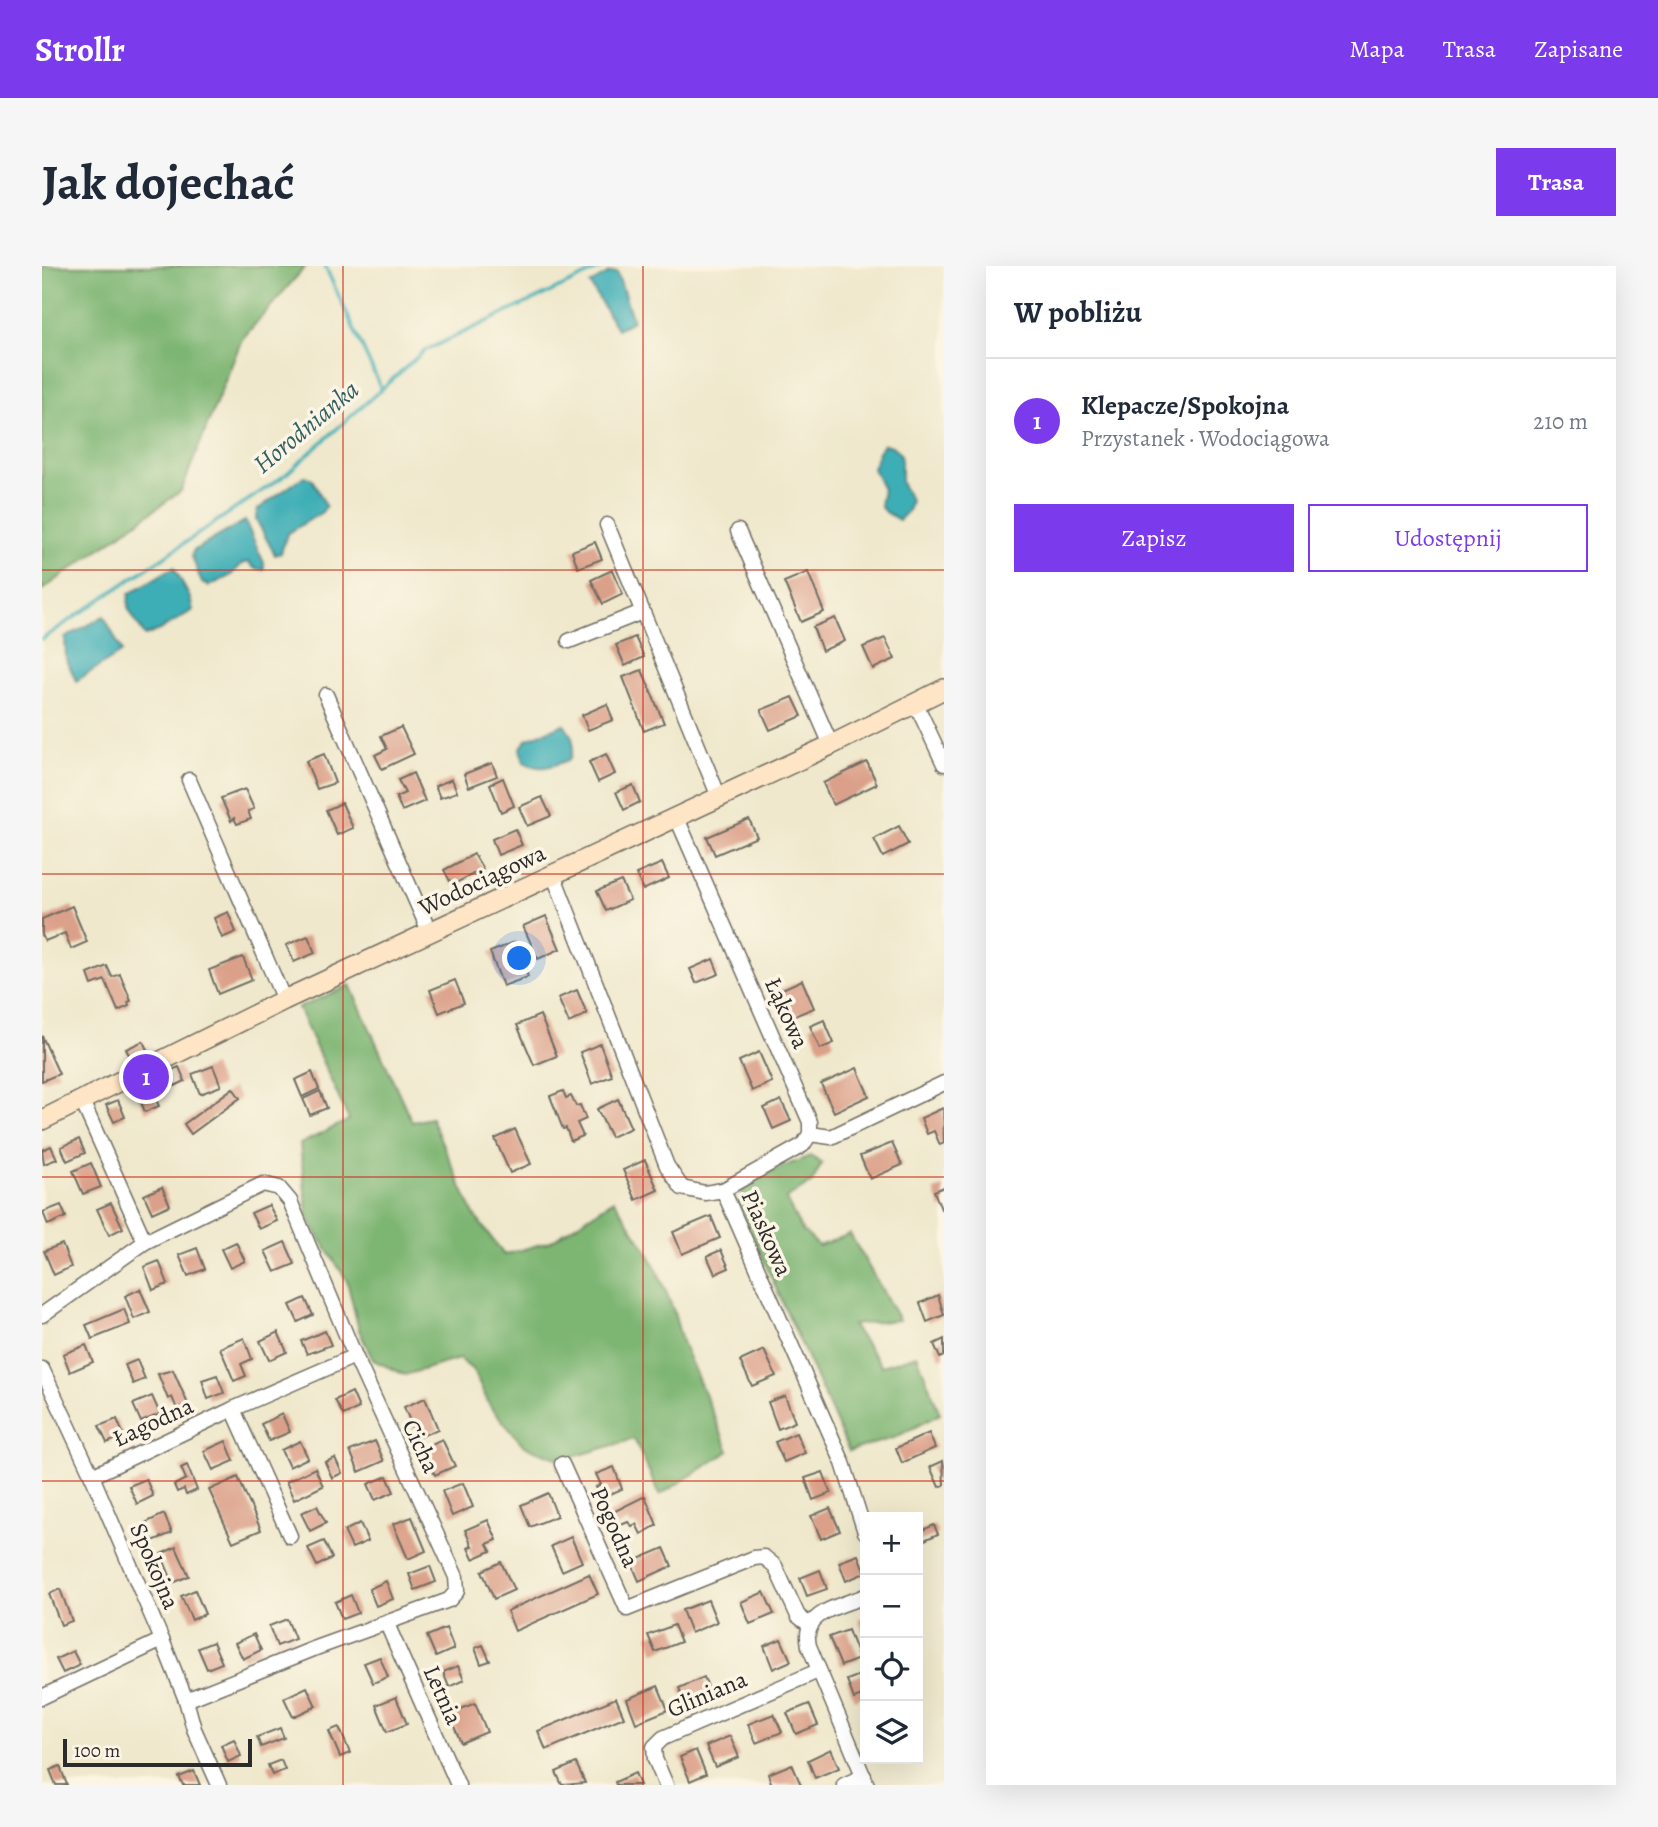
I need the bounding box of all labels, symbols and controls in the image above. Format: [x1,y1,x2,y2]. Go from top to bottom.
text: Strollr [35,27,125,72]
text: Mapa [1350,33,1405,65]
text: Trasa [1443,33,1496,65]
text: Zapisane [1534,33,1623,65]
button: Trasa [1496,148,1616,216]
text: Jak dojechać [42,149,295,216]
text: W pobliżu [1014,292,1142,332]
water label: Horodnianka [246,372,366,482]
text: Klepacze/Spokojna [1081,388,1289,423]
text: 1 [1033,406,1041,437]
text: 210 m [1533,406,1588,437]
text: Przystanek · Wodociągowa [1081,423,1330,454]
button: Zapisz [1014,504,1294,572]
button: Udostępnij [1308,504,1588,572]
street label: Wodociągowa [412,836,551,924]
your location [502,941,536,975]
street label: Łąkowa [757,972,817,1055]
pin: 1 [123,1051,169,1103]
street label: Piaskowa [734,1185,801,1282]
street label: Łagodna [107,1389,199,1455]
street label: Cicha [395,1414,448,1479]
street label: Pogodna [583,1482,647,1573]
map controls [860,1512,923,1764]
button: + [860,1512,923,1575]
street label: Spokojna [122,1518,188,1615]
button: − [860,1575,923,1638]
button: locate [860,1638,923,1701]
street label: Letnia [416,1660,471,1731]
street label: Gliniana [662,1663,753,1725]
button: layers [860,1701,923,1764]
scale bar [63,1736,252,1768]
text: 100 m [74,1738,120,1764]

